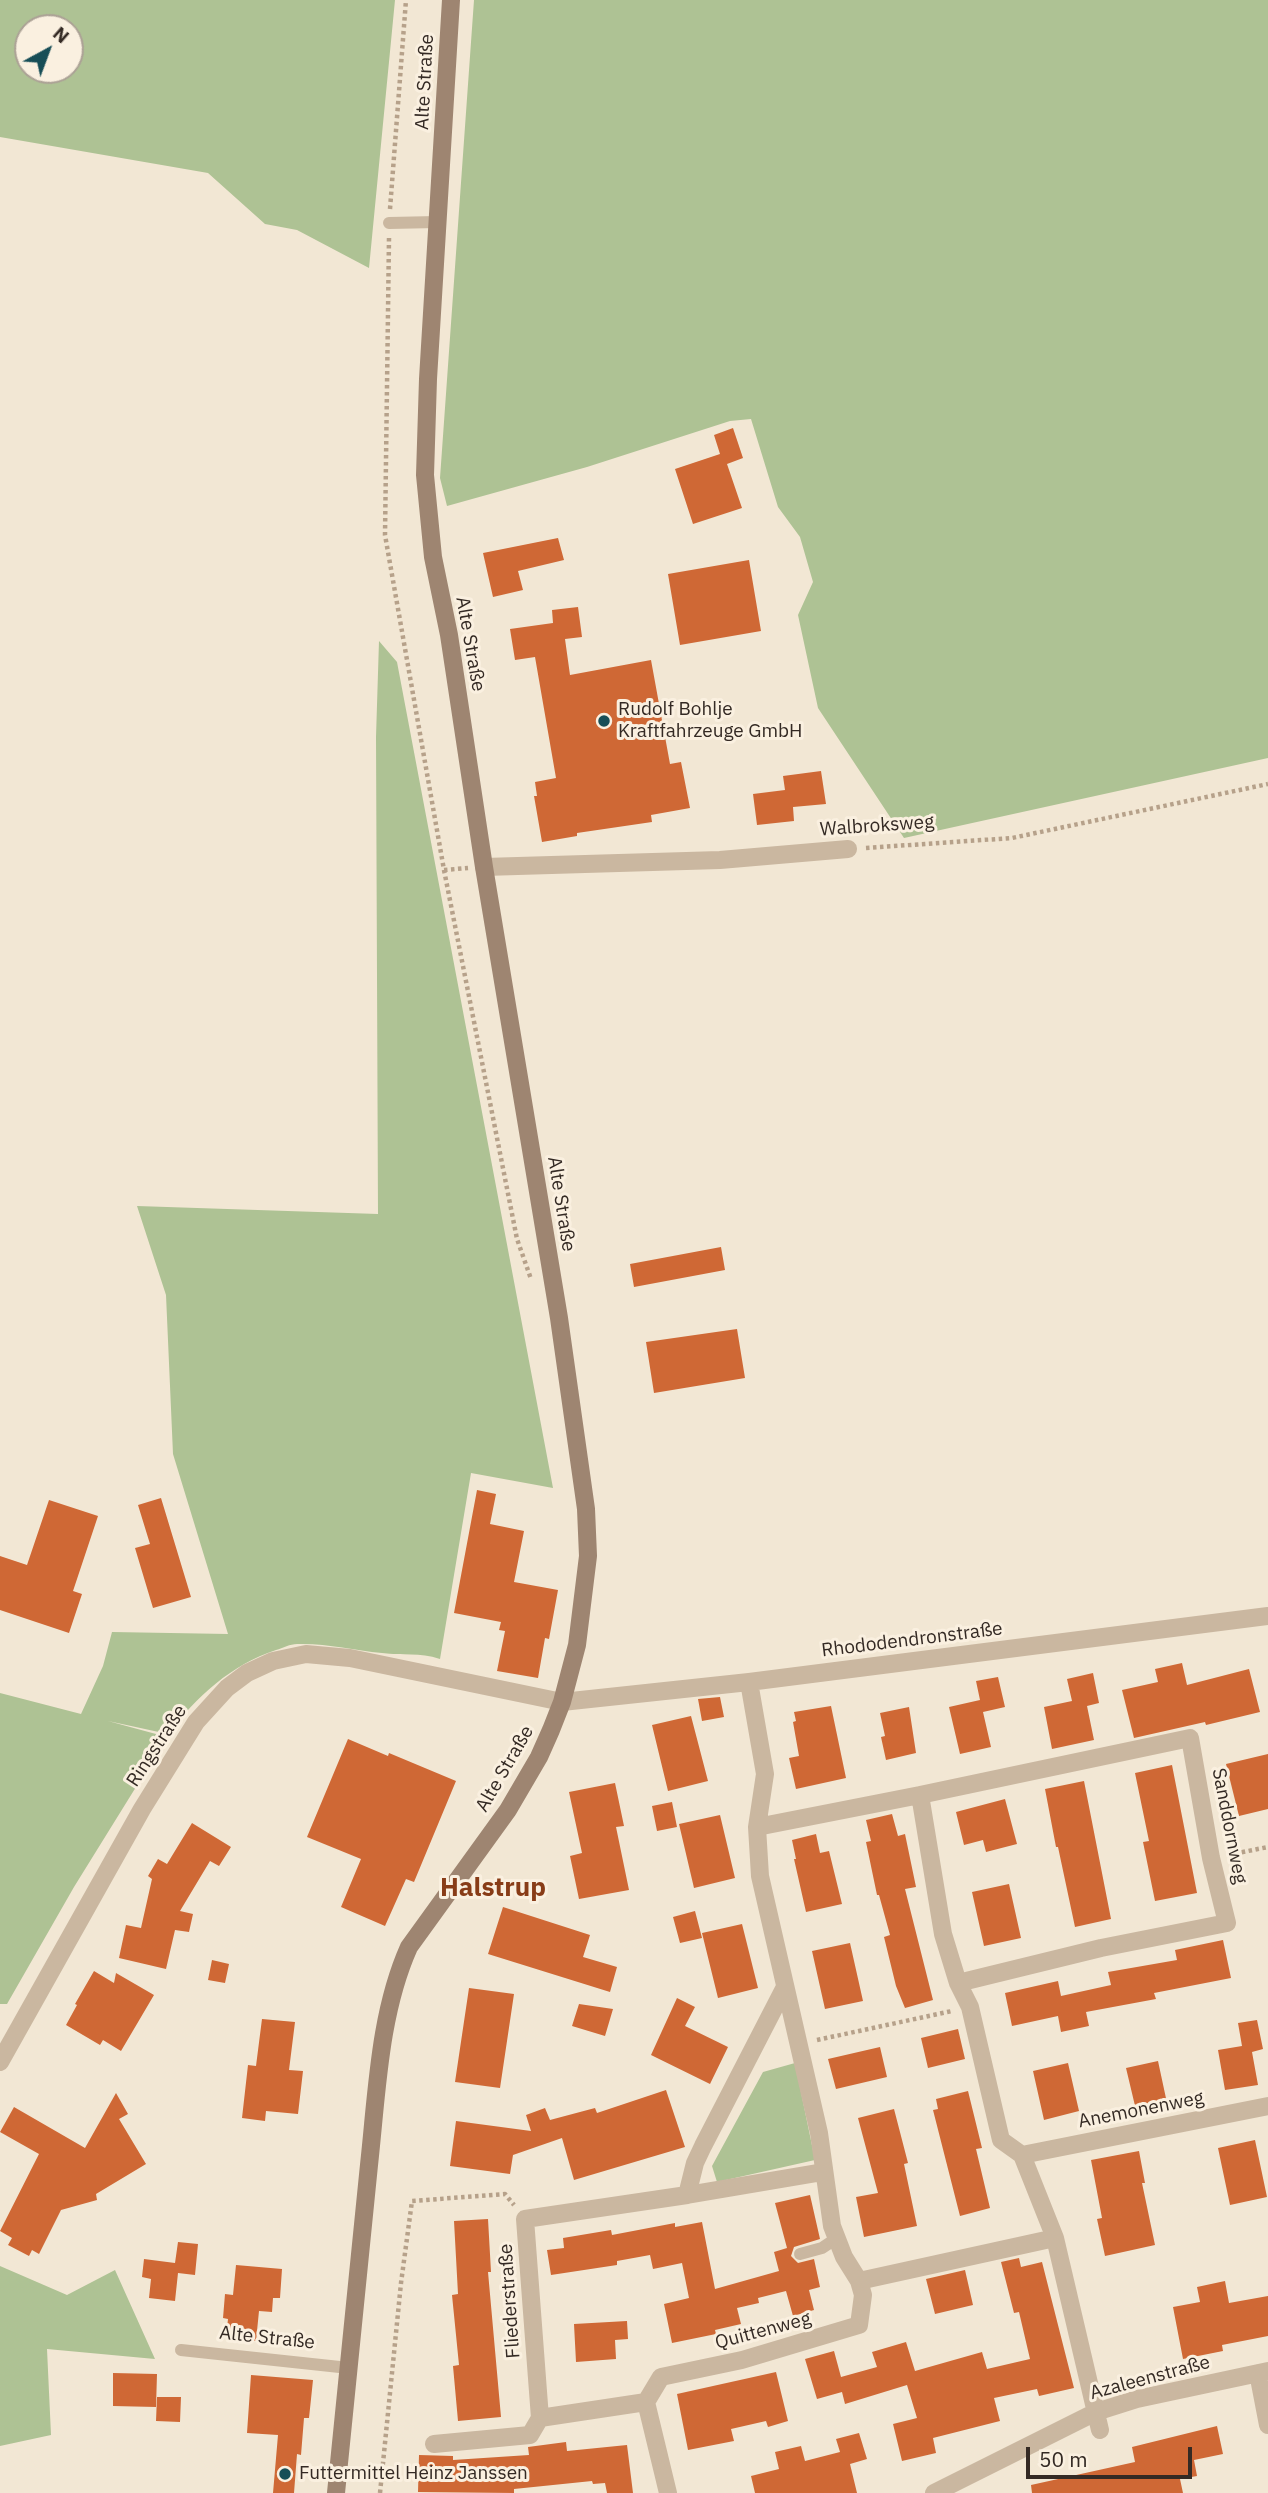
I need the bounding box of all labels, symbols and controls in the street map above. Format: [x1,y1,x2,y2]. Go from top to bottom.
north arrow [14,14,84,84]
text: N [48,21,75,48]
street label: Alte Straße [411,33,439,131]
street label: Alte Straße [450,595,490,693]
place label: Rudolf Bohlje Kraftfahrzeuge GmbH [618,699,803,743]
marker: Rudolf Bohlje Kraftfahrzeuge GmbH [596,713,612,729]
street label: Walbroksweg [819,811,935,841]
street label: Alte Straße [542,1155,580,1253]
street label: Rhododendronstraße [820,1618,1004,1662]
street label: Ringstraße [122,1701,192,1791]
street label: Alte Straße [471,1722,539,1816]
street label: Sanddornweg [1207,1766,1251,1886]
district label: Halstrup [440,1872,546,1904]
street label: Anemonenweg [1076,2087,1206,2133]
street label: Fliederstraße [495,2243,525,2359]
street label: Quittenweg [713,2307,813,2355]
street label: Alte Straße [218,2322,316,2354]
street label: Azaleenstraße [1087,2351,1213,2405]
scale bar [1030,2434,1196,2478]
text: 50 m [1039,2445,1088,2473]
place label: Futtermittel Heinz Janssen [299,2463,528,2485]
marker: Futtermittel Heinz Janssen [277,2466,293,2482]

